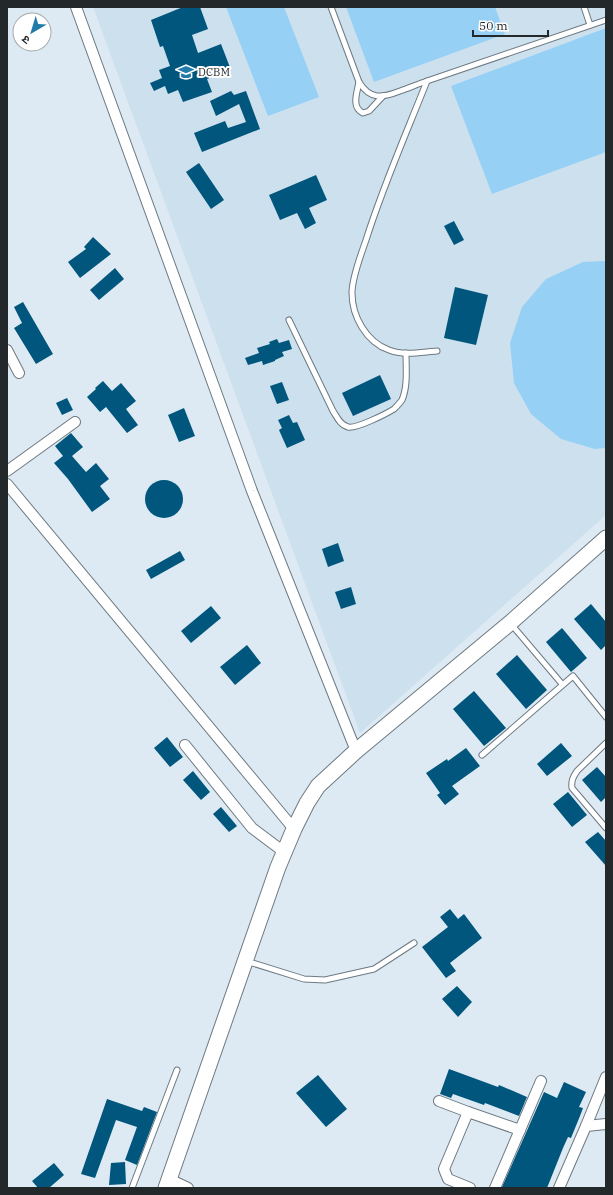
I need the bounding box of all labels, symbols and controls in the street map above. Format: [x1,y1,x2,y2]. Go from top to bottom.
north arrow [12,12,52,52]
scale bar [473,12,548,38]
text: 50 m [479,18,508,33]
text: उ [19,32,33,47]
school or university icon: DCBM [177,63,195,81]
place label: DCBM [198,65,230,79]

